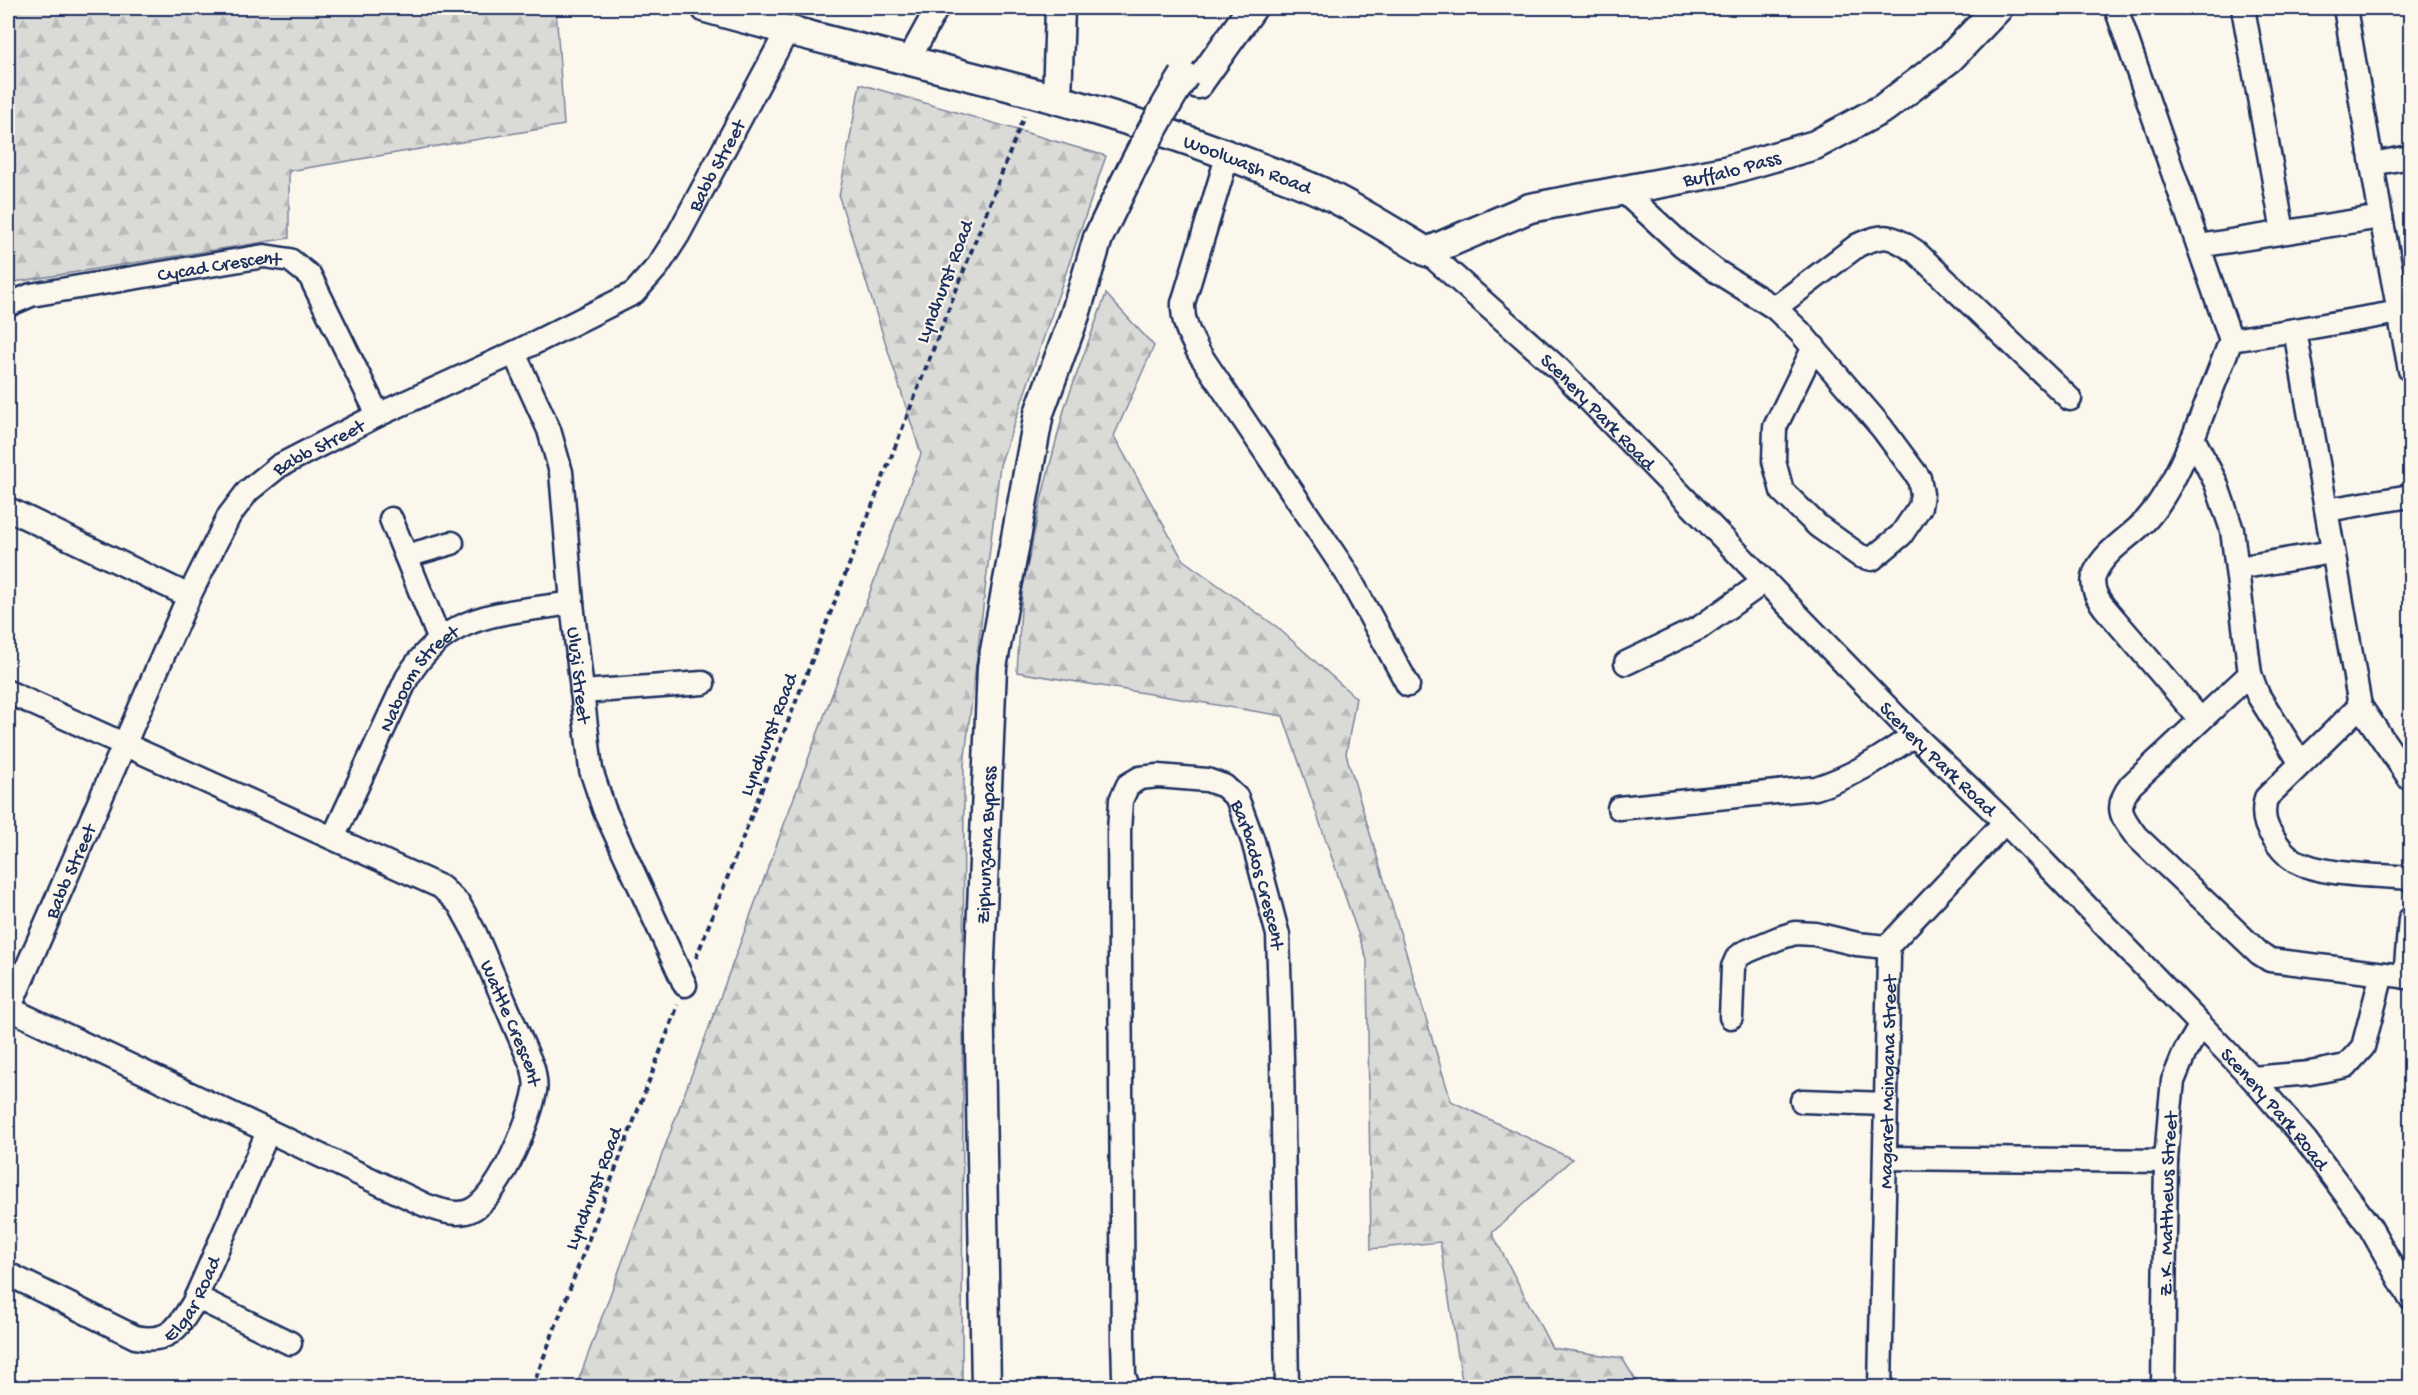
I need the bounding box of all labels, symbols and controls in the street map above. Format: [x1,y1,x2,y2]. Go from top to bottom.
street label: Babb Street [684,115,753,217]
street label: Woolwash Road [1180,132,1316,202]
street label: Buffalo Pass [1680,147,1784,194]
street label: Lyndhurst Road [912,216,981,347]
street label: Cycad Crescent [156,248,284,289]
street label: Scenery Park Road [1534,350,1660,478]
street label: Babb Street [268,415,371,483]
street label: Naboom Street [376,621,466,736]
street label: Uluzi Street [560,626,594,726]
street label: Lyndhurst Road [736,669,805,800]
street label: Scenery Park Road [1873,698,2001,824]
street label: Ziphunzana Bypass [973,765,1003,925]
street label: Barbados Crescent [1223,797,1287,951]
street label: Babb Street [41,820,104,924]
street label: Wattle Crescent [473,957,544,1089]
street label: Magaret Mcingana Street [1876,973,1904,1189]
street label: Scenery Park Road [2214,1044,2333,1178]
street label: Z.K. Matthews Street [2156,1109,2185,1297]
street label: Lyndhurst Road [561,1123,630,1254]
street label: Elgar Road [160,1252,228,1349]

